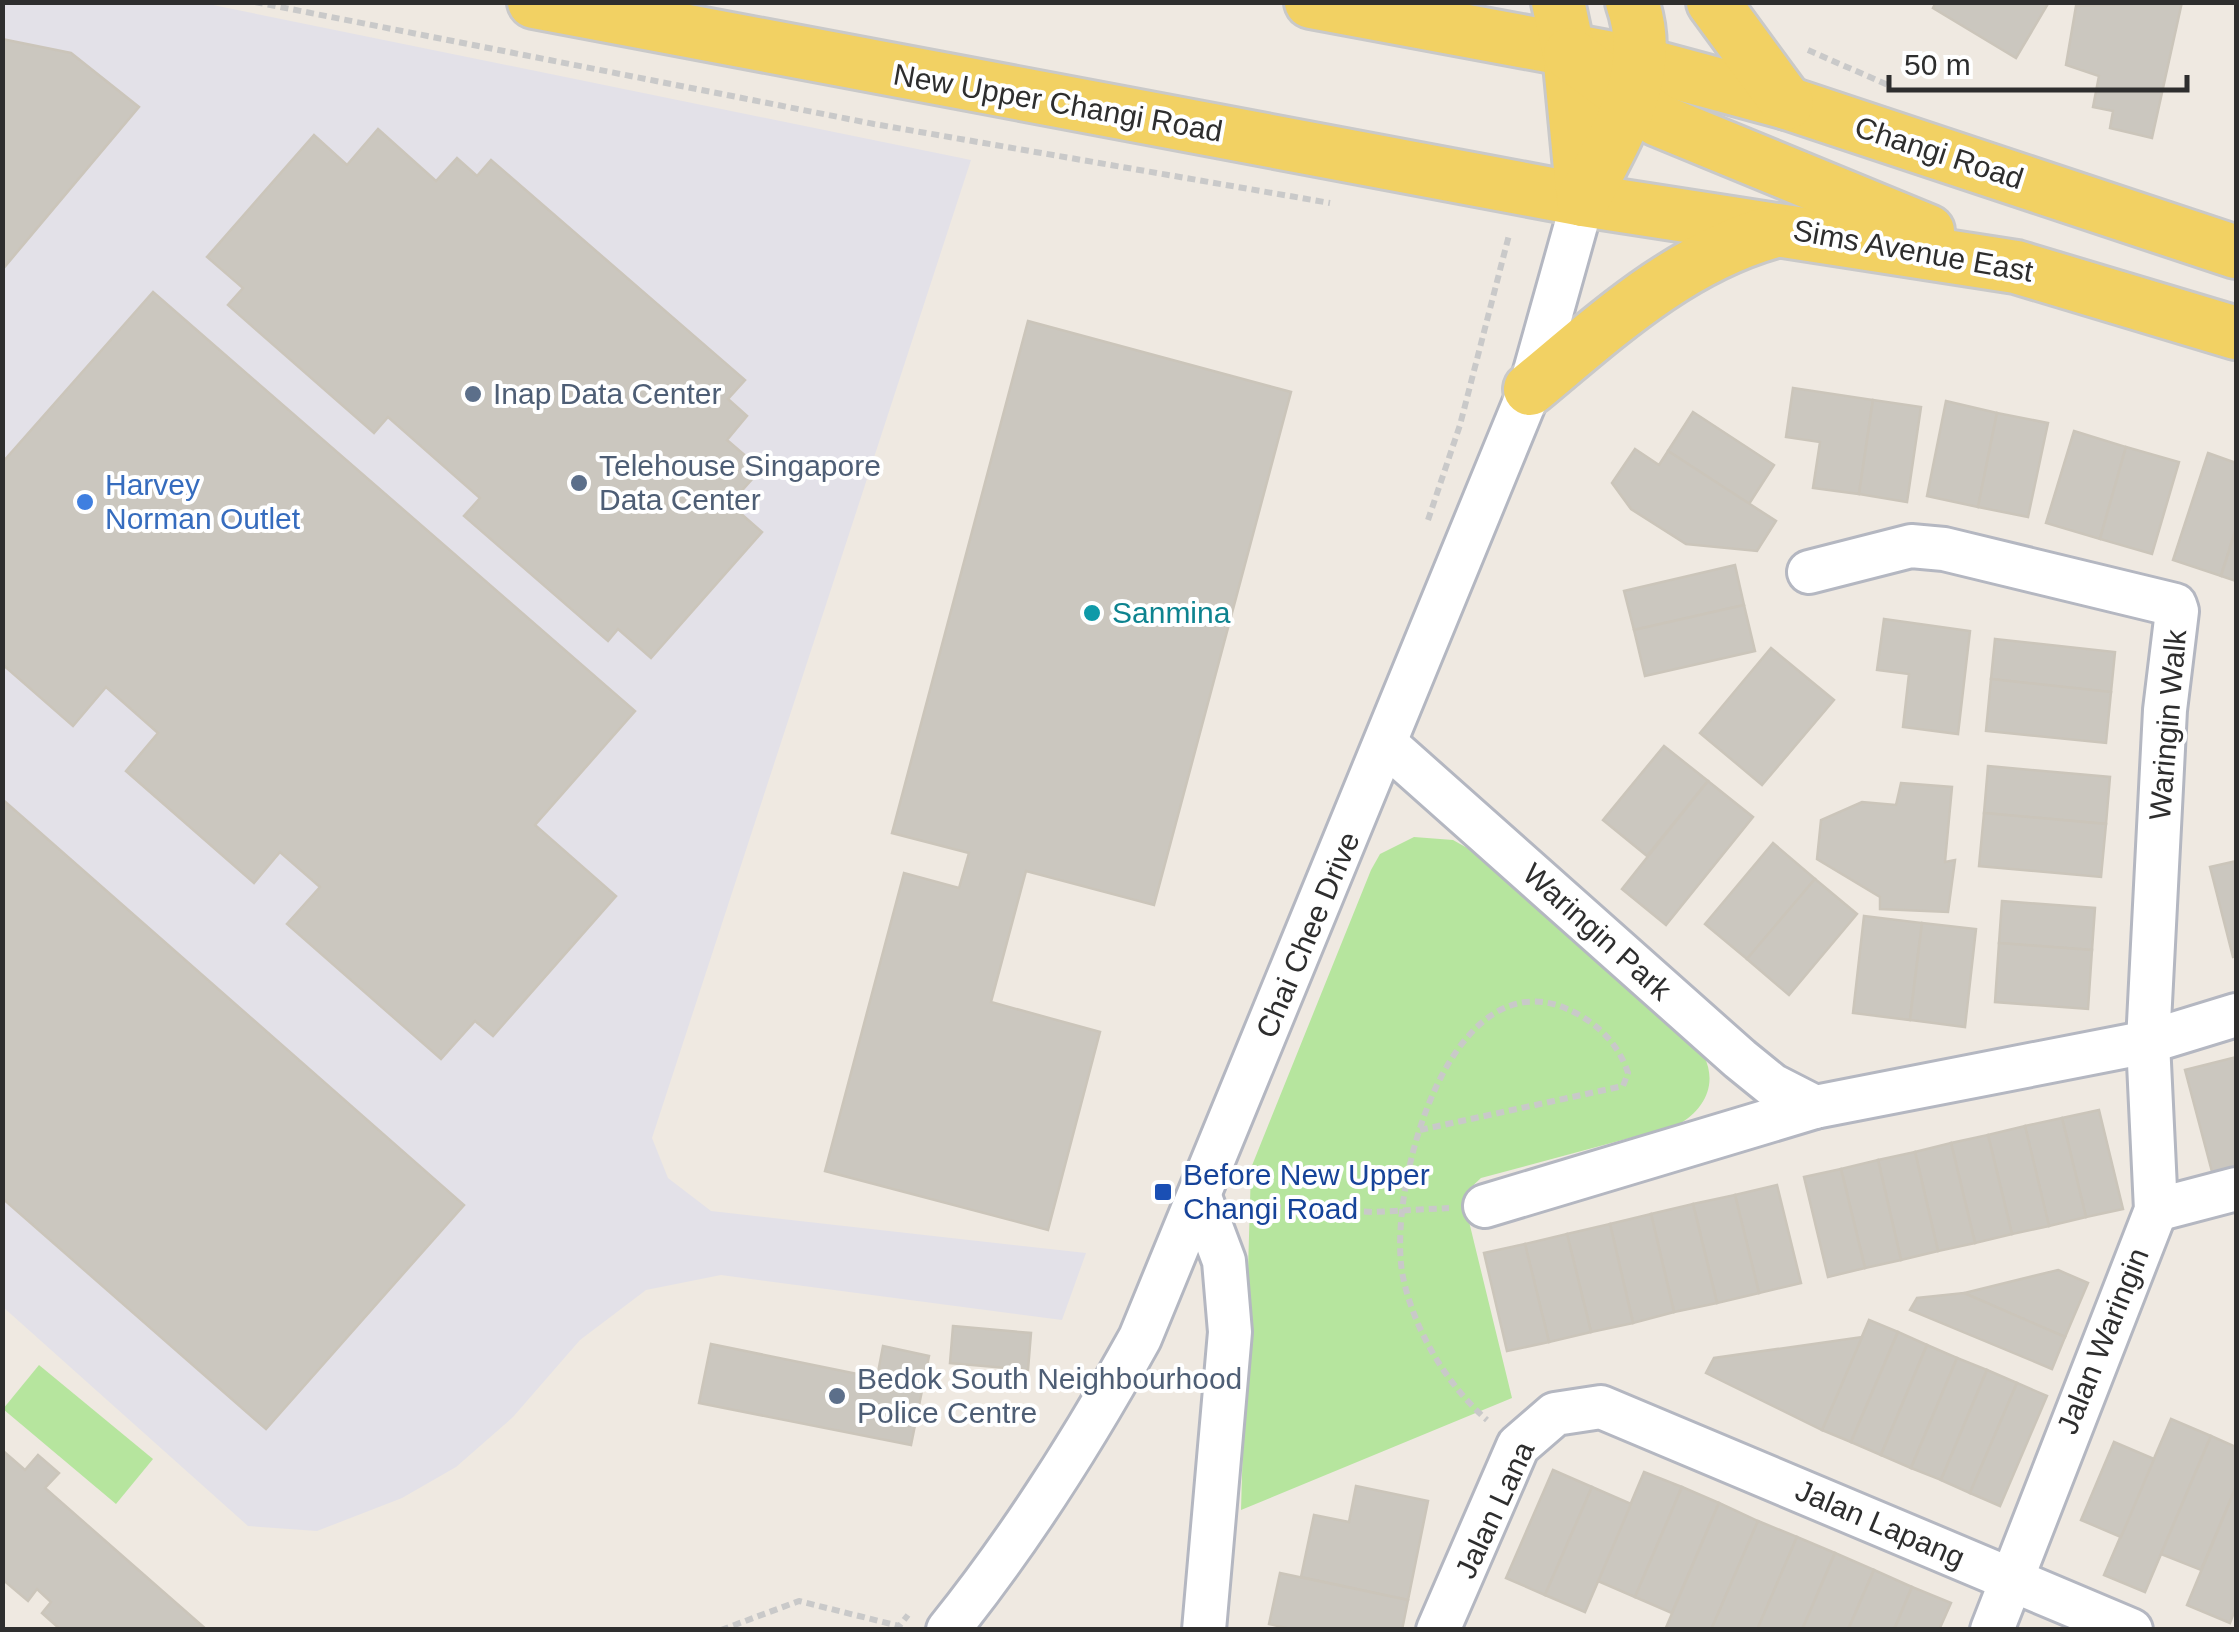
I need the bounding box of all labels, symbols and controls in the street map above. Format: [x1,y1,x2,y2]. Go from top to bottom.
scale bar [1889,30,2186,92]
text: 50 m [1904,48,1971,81]
street label: New Upper Changi Road [891,57,1225,148]
street label: Changi Road [1851,110,2028,195]
street label: Sims Avenue East [1791,213,2036,288]
place label: Inap Data Center [493,377,721,410]
marker: Inap Data Center [462,383,484,405]
place label: Telehouse Singapore Data Center [599,449,881,516]
place label: Harvey Norman Outlet [105,468,301,535]
marker: Telehouse Singapore Data Center [568,472,590,494]
marker: Harvey Norman Outlet [74,491,96,513]
place label: Sanmina [1112,596,1231,629]
marker: Sanmina [1081,602,1103,624]
street label: Waringin Walk [2143,627,2192,822]
street label: Chai Chee Drive [1249,827,1366,1043]
street label: Waringin Park [1517,857,1679,1007]
place label: Before New Upper Changi Road [1183,1158,1430,1225]
marker: Before New Upper Changi Road [1152,1181,1174,1203]
street label: Jalan Waringin [2050,1243,2155,1438]
place label: Bedok South Neighbourhood Police Centre [857,1362,1242,1429]
marker: Bedok South Neighbourhood Police Centre [826,1385,848,1407]
street label: Jalan Lana [1449,1436,1541,1583]
street label: Jalan Lapang [1791,1473,1970,1574]

